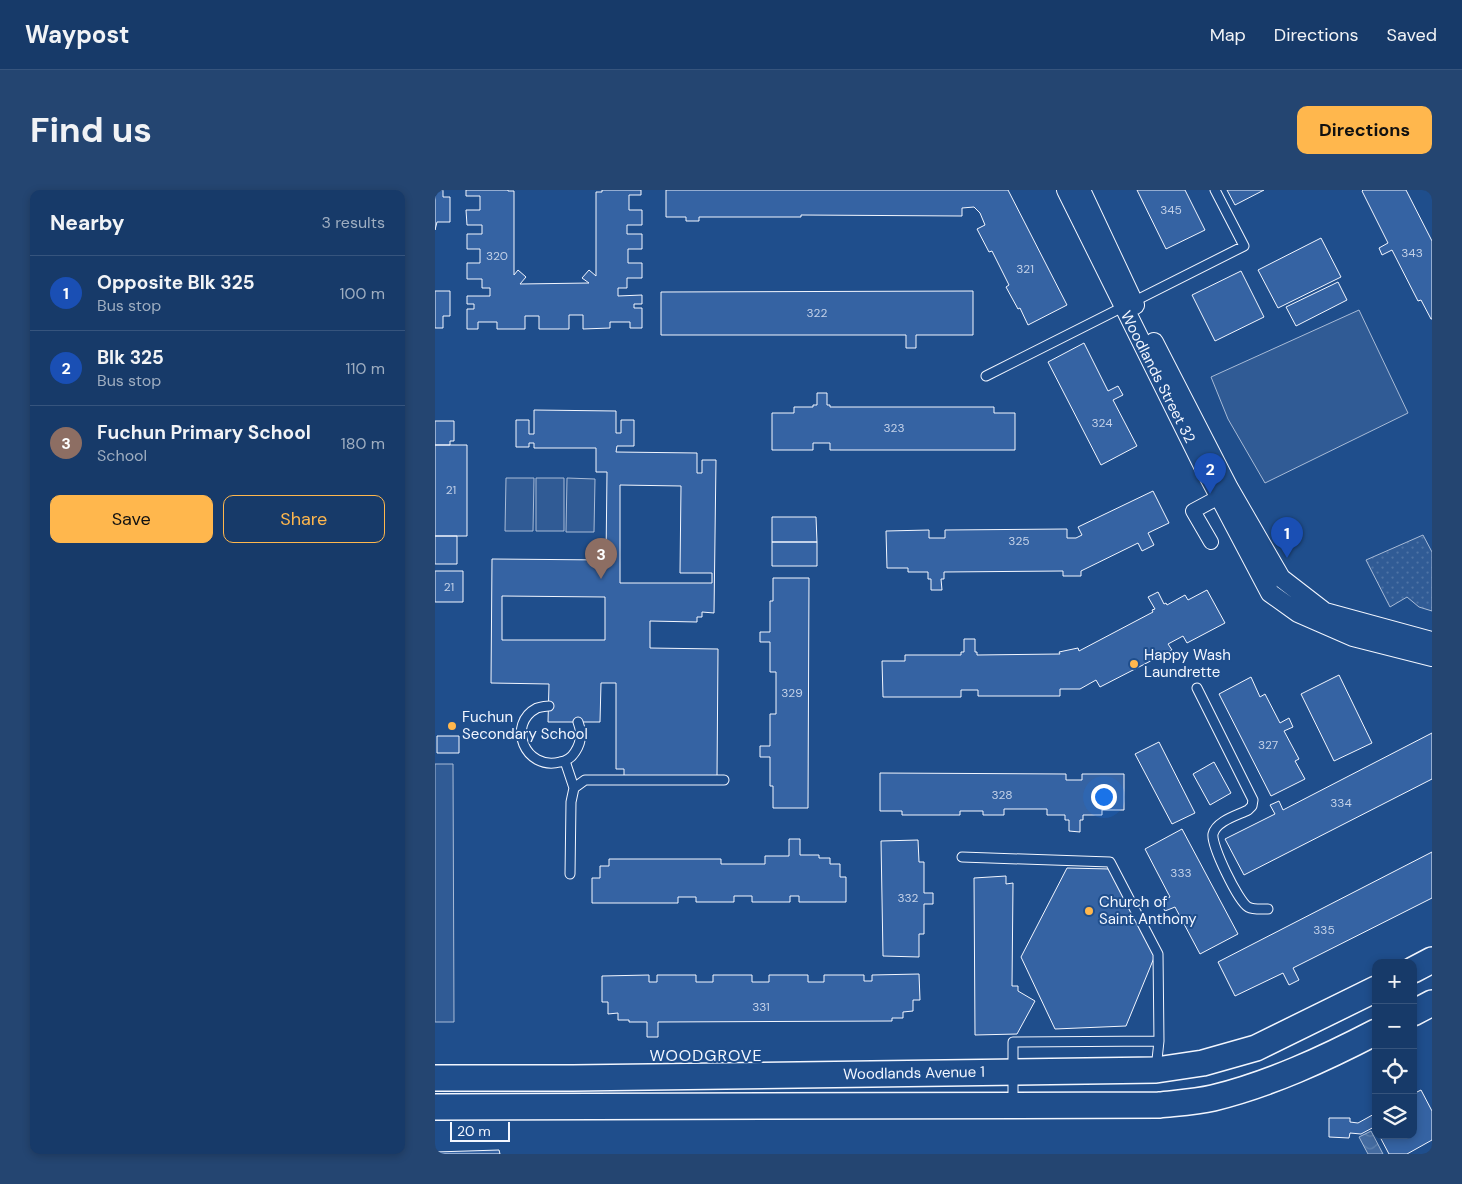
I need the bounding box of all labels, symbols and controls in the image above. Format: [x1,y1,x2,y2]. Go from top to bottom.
text: Waypost [25,19,129,50]
text: Map [1210,23,1246,47]
text: Directions [1274,23,1359,47]
text: Saved [1387,23,1437,47]
button: Directions [1297,106,1432,154]
text: Find us [30,107,152,153]
house number: 345 [1160,202,1182,218]
text: Nearby [50,209,124,237]
text: 3 results [322,212,385,233]
house number: 343 [1401,245,1423,261]
house number: 320 [486,248,508,264]
house number: 321 [1016,261,1034,277]
text: Opposite Blk 325 [97,270,254,295]
text: 1 [63,283,69,304]
text: 100 m [340,283,385,304]
text: Bus stop [97,295,161,316]
house number: 322 [807,305,828,321]
street label: Woodlands Street 32 [1116,307,1200,447]
text: Blk 325 [97,345,164,370]
text: 2 [61,358,71,379]
text: 110 m [346,358,385,379]
text: Bus stop [97,370,161,391]
house number: 324 [1091,415,1113,431]
text: Fuchun Primary School [97,420,311,445]
house number: 323 [883,420,905,436]
text: 3 [61,433,71,454]
text: 180 m [341,433,385,454]
text: School [97,445,147,466]
pin: 2 [1194,453,1226,494]
house number: 21 [446,482,456,498]
button: Save [50,495,213,543]
button: Share [223,495,385,543]
pin: 1 [1271,517,1303,558]
house number: 325 [1008,533,1030,549]
pin: 3 [585,538,617,579]
house number: 21 [444,579,454,595]
place label: Happy Wash Laundrette [1144,645,1231,682]
marker: Happy Wash Laundrette [1128,658,1140,670]
house number: 329 [781,685,803,701]
place label: Fuchun Secondary School [462,707,588,744]
marker: Fuchun Secondary School [446,720,458,732]
house number: 327 [1258,737,1278,753]
your location [1091,784,1117,810]
house number: 328 [991,787,1013,803]
house number: 334 [1330,795,1352,811]
house number: 333 [1170,865,1192,881]
house number: 332 [897,890,919,906]
place label: Church of Saint Anthony [1099,892,1197,929]
marker: Church of Saint Anthony [1083,905,1095,917]
house number: 335 [1313,922,1335,938]
map controls [1372,959,1417,1139]
button: + [1372,959,1417,1004]
house number: 331 [752,999,770,1015]
button: − [1372,1004,1417,1049]
district label: WOODGROVE [649,1045,763,1066]
button: locate [1372,1049,1417,1094]
street label: Woodlands Avenue 1 [843,1062,985,1084]
button: layers [1372,1094,1417,1139]
scale bar [450,1119,510,1142]
text: 20 m [457,1122,491,1140]

